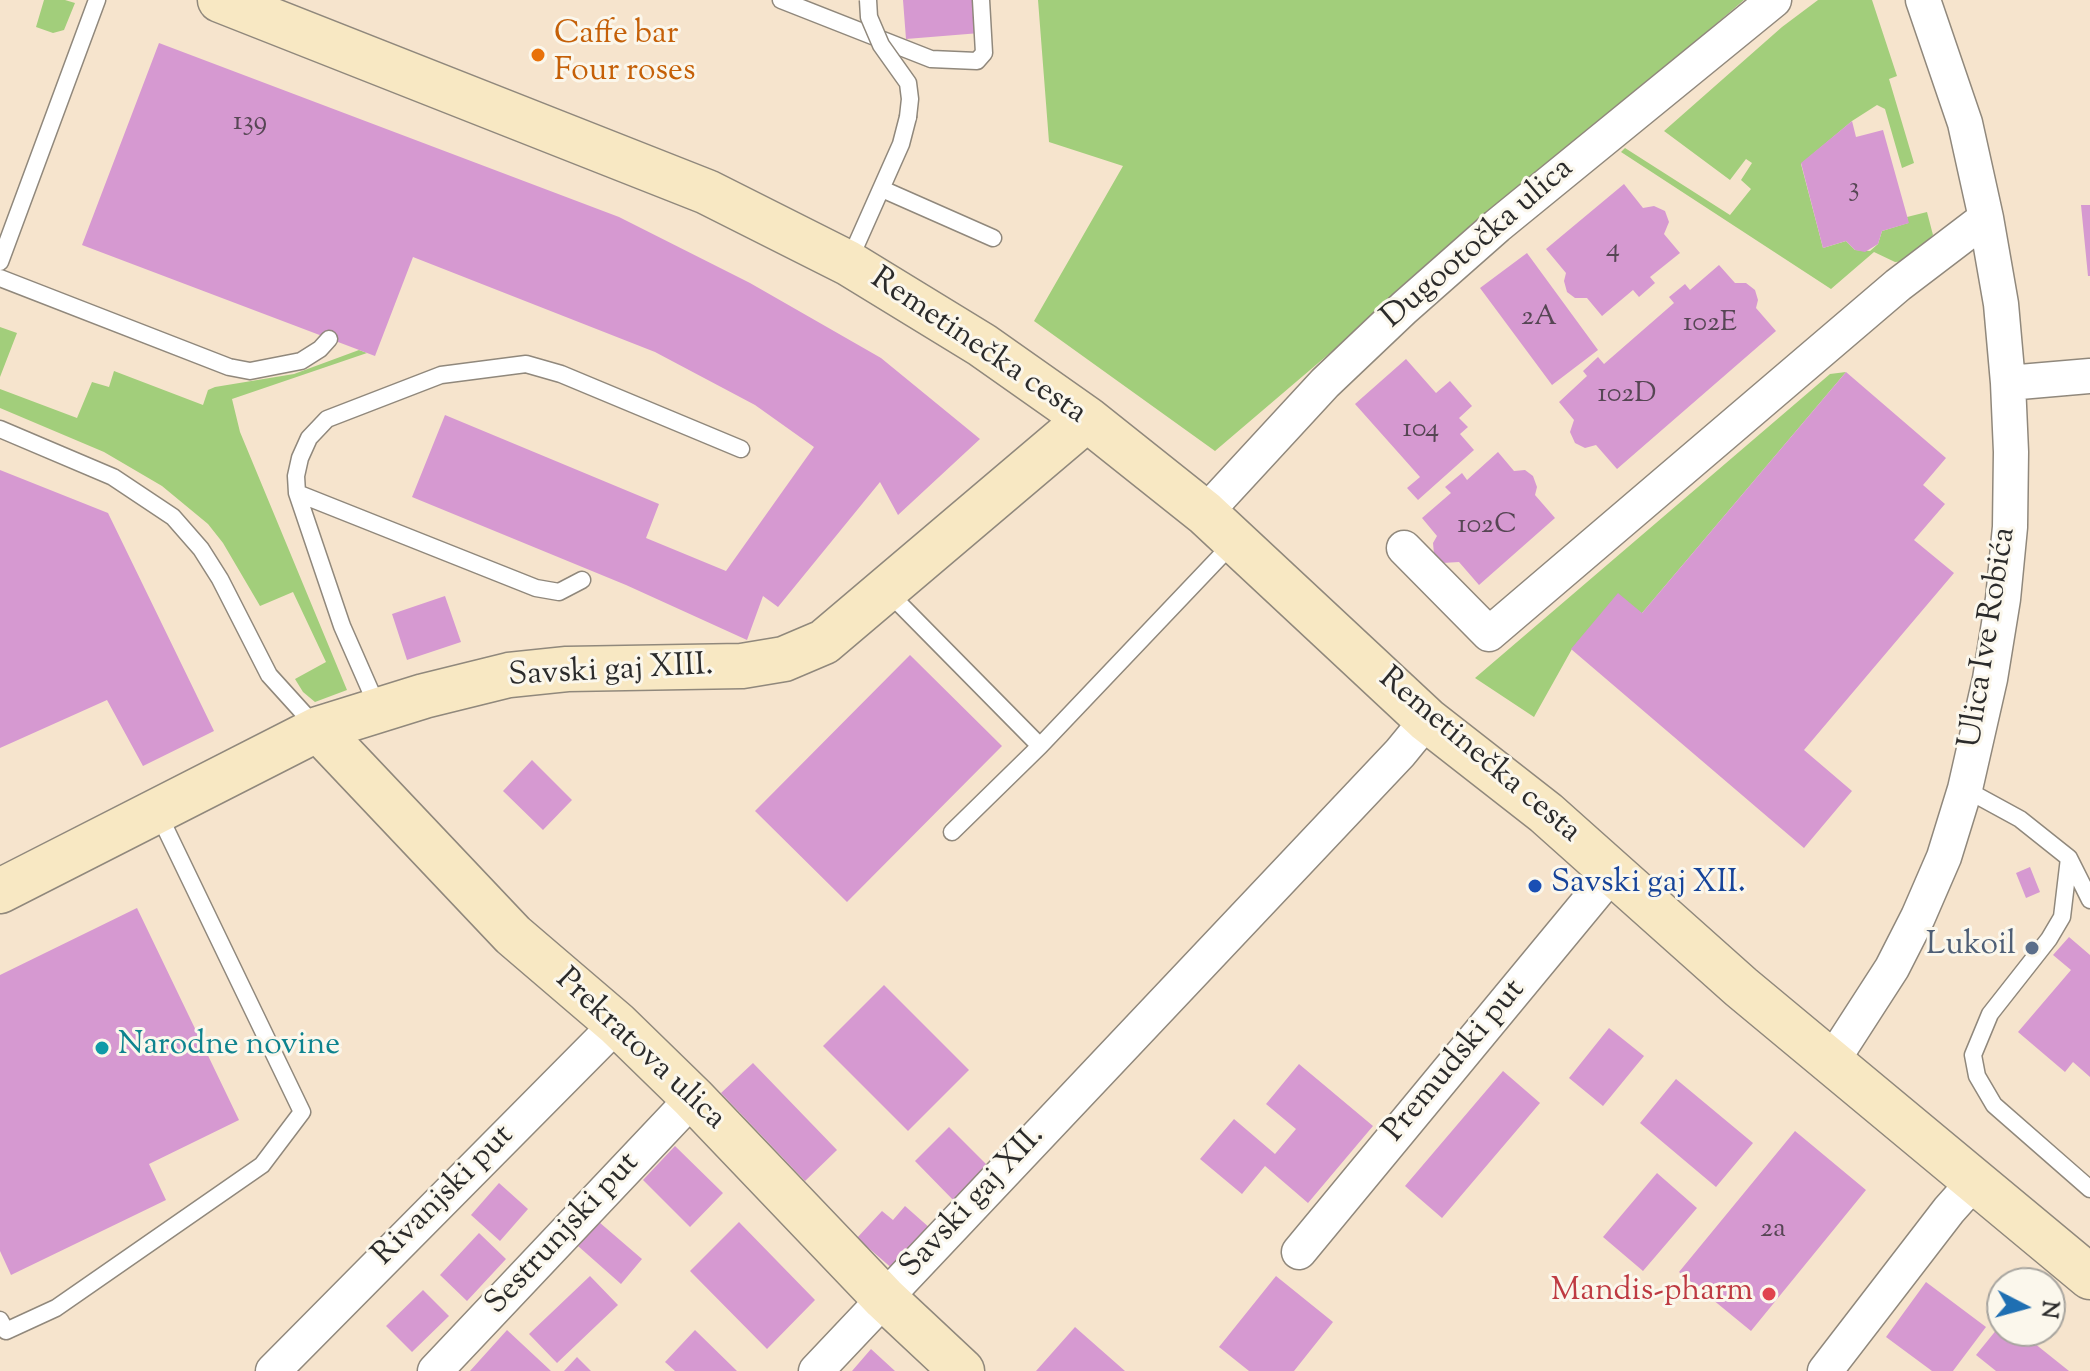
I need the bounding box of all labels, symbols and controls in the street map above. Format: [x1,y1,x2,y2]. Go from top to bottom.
place label: Caffe bar Four roses [554,18,696,93]
marker: Caffe bar Four roses [529,46,547,64]
house number: 139 [233,107,267,141]
street label: Dugootočka ulica [1375,151,1583,339]
house number: 3 [1848,173,1860,207]
house number: 4 [1606,234,1620,268]
street label: Remetinečka cesta [862,262,1092,434]
house number: 2A [1521,302,1557,336]
house number: 102E [1683,308,1737,342]
house number: 102D [1597,379,1657,413]
house number: 104 [1403,414,1439,448]
house number: 102C [1457,510,1517,544]
street label: Ulica Ive Robića [1954,525,2026,751]
street label: Savski gaj XIII. [507,648,715,698]
street label: Remetinečka cesta [1369,661,1587,853]
place label: Savski gaj XII. [1551,867,1746,905]
marker: Savski gaj XII. [1526,877,1544,895]
place label: Lukoil [1926,929,2016,967]
marker: Lukoil [2023,939,2041,957]
street label: Prekratova ulica [546,962,732,1140]
street label: Premudski put [1377,973,1535,1151]
place label: Narodne novine [118,1029,340,1067]
marker: Narodne novine [93,1039,111,1057]
street label: Rivanjski put [366,1118,524,1276]
street label: Savski gaj XII. [894,1119,1054,1287]
street label: Sestrunjski put [479,1146,649,1324]
house number: 2a [1760,1214,1786,1248]
north arrow [1986,1267,2066,1347]
place label: Mandis-pharm [1551,1275,1753,1313]
marker: Mandis-pharm [1760,1285,1778,1303]
text: N [2031,1299,2065,1320]

